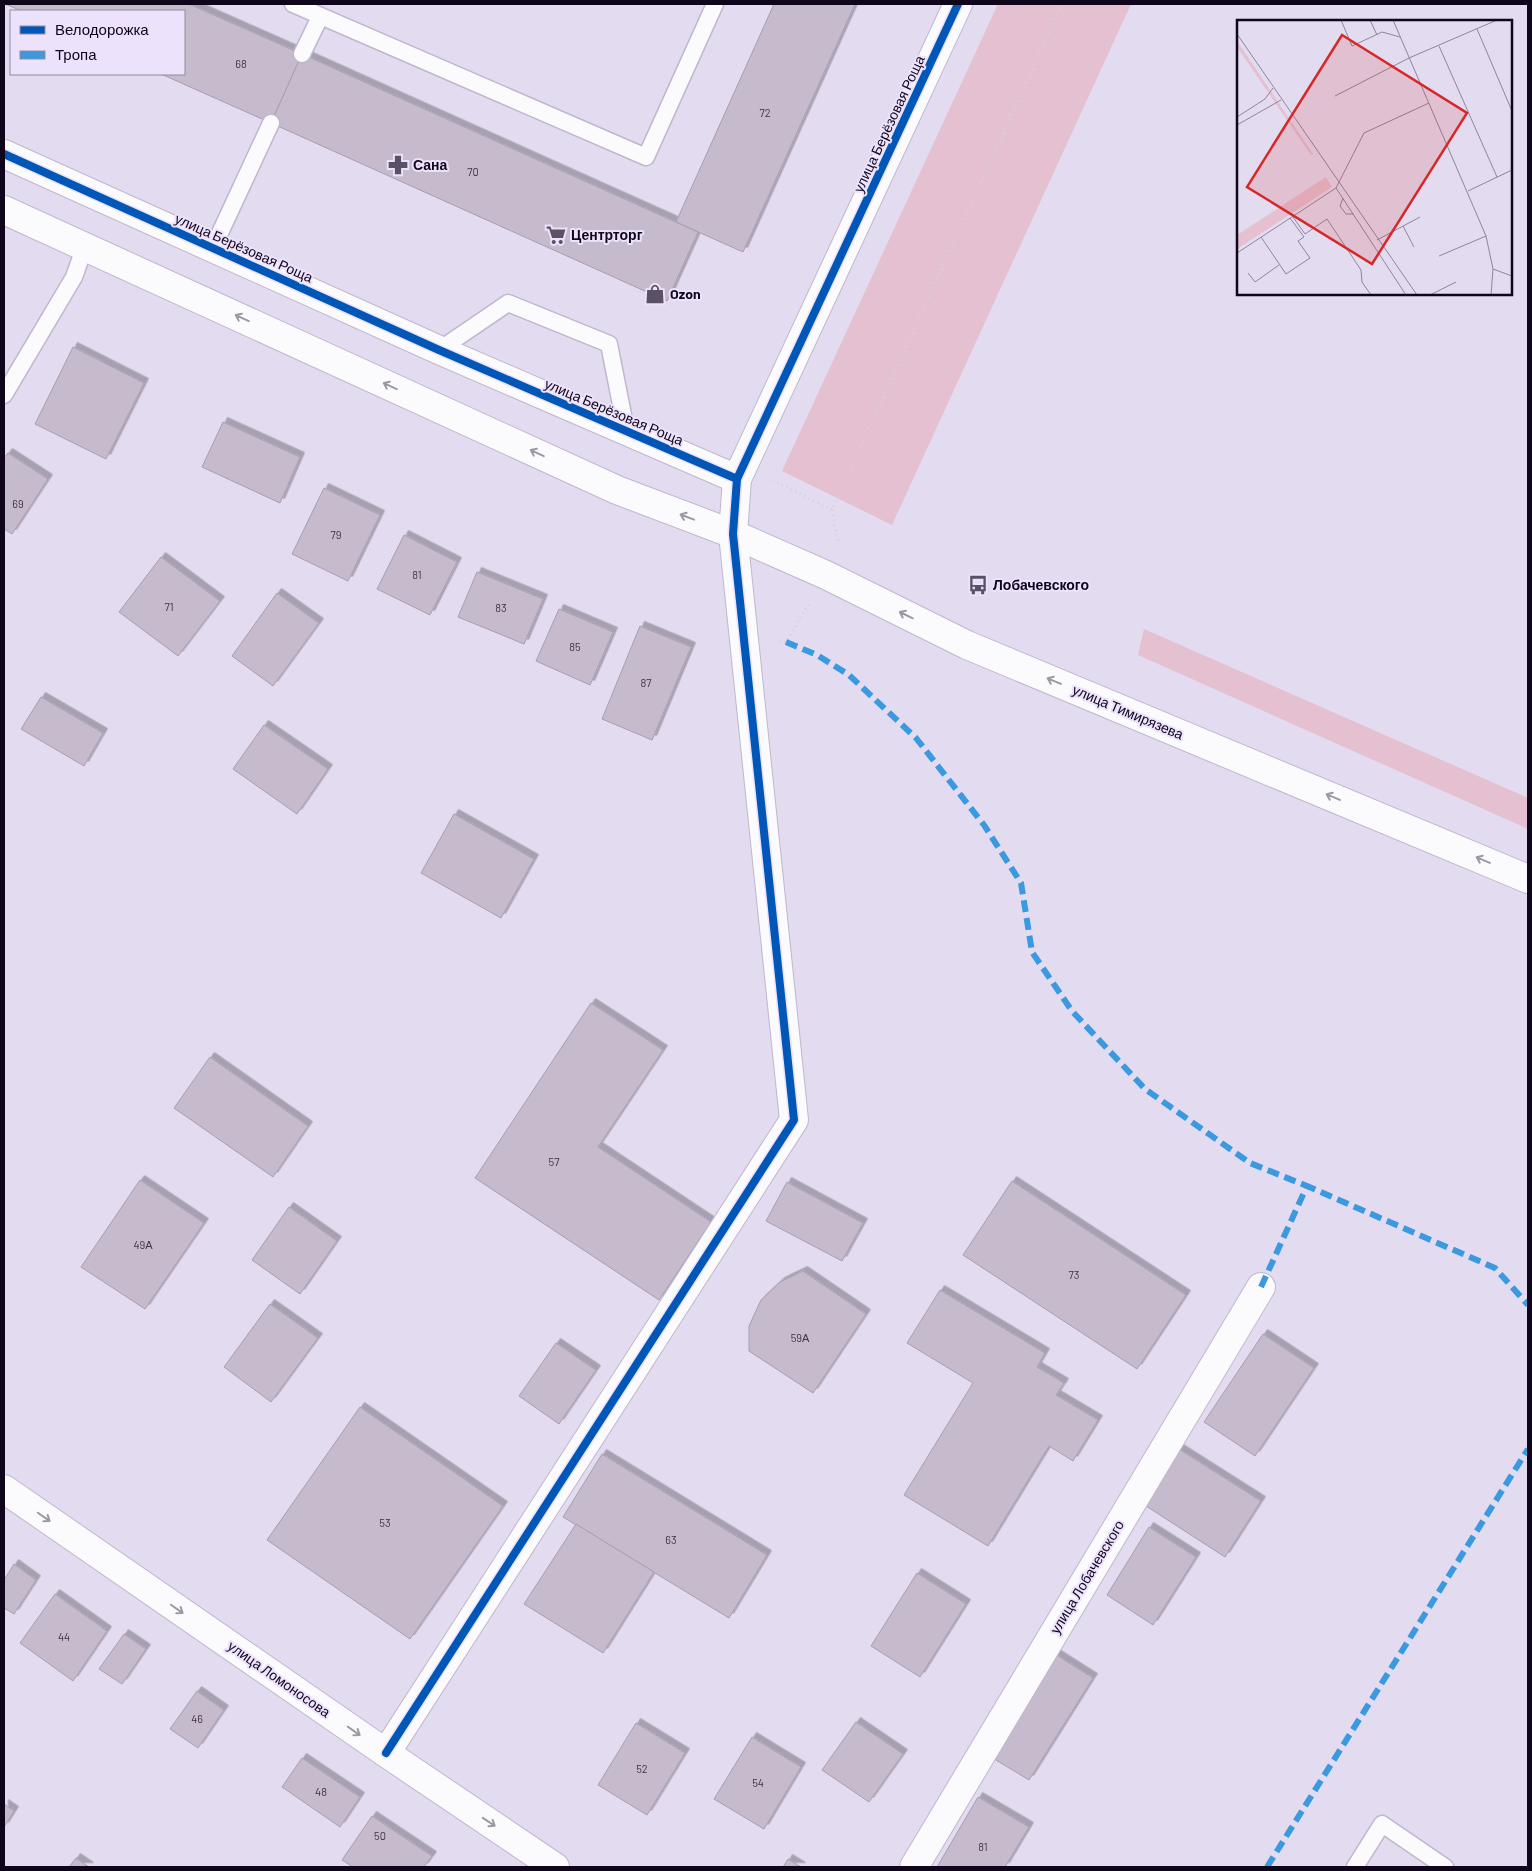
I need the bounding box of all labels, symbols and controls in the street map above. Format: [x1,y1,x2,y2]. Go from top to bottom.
legend [10,10,185,75]
text: Велодорожка [55,20,149,38]
inset map [1237,20,1512,295]
text: Тропа [55,45,97,63]
street label: улица Берёзовая Роща [849,52,928,195]
house number: 68 [235,57,247,70]
house number: 72 [759,106,771,119]
pharmacy icon: Сана [387,154,409,176]
place label: Сана [413,156,448,173]
house number: 70 [467,165,479,178]
street label: улица Берёзовая Роща [173,209,316,286]
supermarket icon: Центрторг [545,224,567,246]
place label: Центрторг [571,226,643,243]
shop icon: Ozon [644,283,666,305]
place label: Ozon [670,285,701,302]
one-way arrow [235,313,250,322]
street label: улица Берёзовая Роща [542,375,686,449]
one-way arrow [383,380,398,390]
one-way arrow [530,448,545,458]
house number: 69 [12,497,24,510]
one-way arrow [680,512,695,521]
house number: 79 [331,528,342,541]
house number: 81 [412,568,422,581]
bus stop icon: Лобачевского [967,574,989,596]
place label: Лобачевского [993,576,1089,593]
house number: 71 [164,600,174,613]
house number: 83 [495,601,507,614]
one-way arrow [899,609,914,619]
house number: 85 [569,640,581,653]
house number: 87 [641,676,651,689]
one-way arrow [1047,676,1062,685]
street label: улица Тимирязева [1070,681,1186,743]
one-way arrow [1326,792,1341,802]
one-way arrow [1476,855,1491,864]
house number: 57 [549,1155,559,1168]
house number: 49А [133,1238,153,1251]
house number: 73 [1069,1268,1079,1281]
house number: 59А [791,1331,810,1344]
one-way arrow [37,1512,51,1522]
house number: 53 [379,1516,391,1529]
street label: улица Лобачевского [1046,1517,1127,1637]
house number: 63 [665,1533,677,1546]
one-way arrow [170,1604,184,1614]
house number: 44 [58,1630,70,1643]
street label: улица Ломоносова [225,1637,334,1720]
house number: 46 [191,1712,203,1725]
one-way arrow [347,1726,361,1736]
house number: 52 [636,1762,648,1775]
house number: 54 [752,1776,764,1789]
house number: 48 [315,1785,327,1798]
one-way arrow [482,1817,496,1828]
house number: 50 [374,1829,386,1842]
house number: 81 [978,1840,988,1853]

